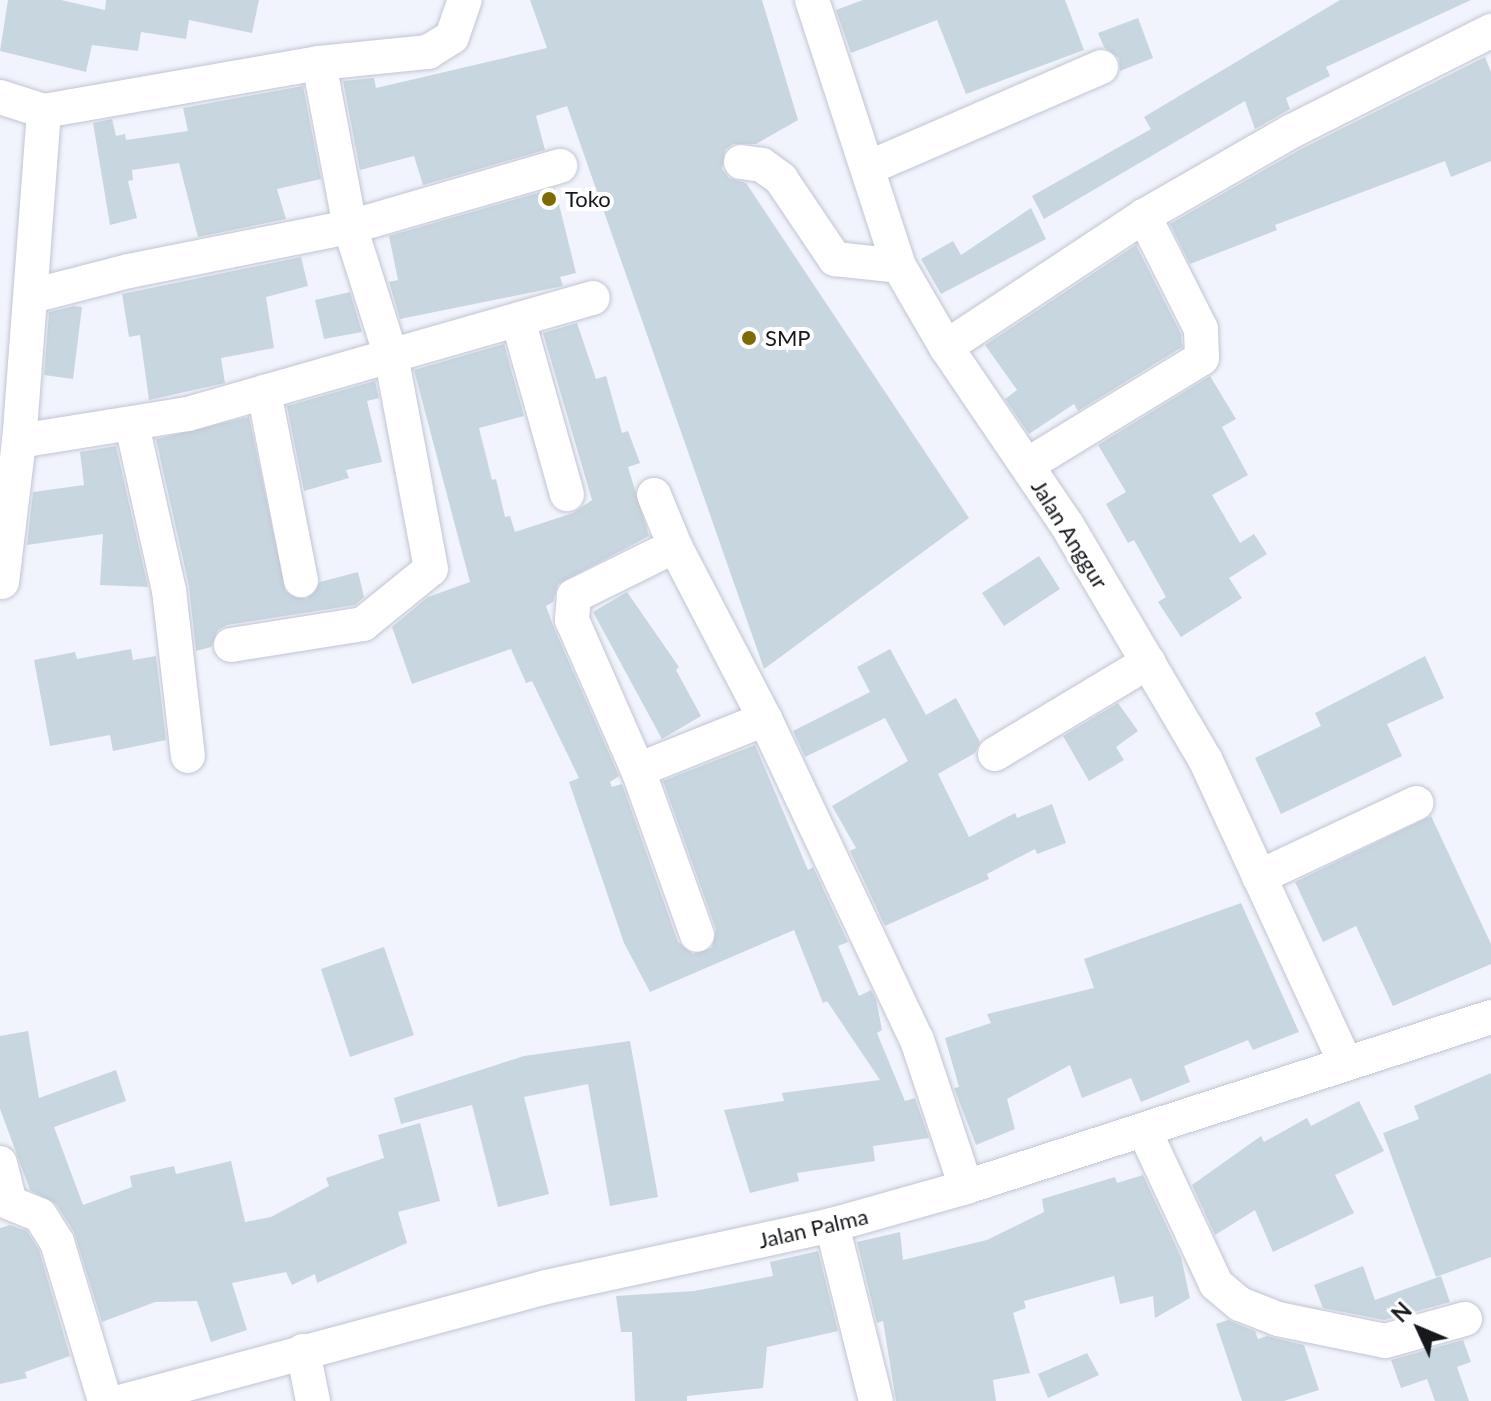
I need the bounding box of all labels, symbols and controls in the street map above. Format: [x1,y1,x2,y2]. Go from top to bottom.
place label: Toko [565,186,611,212]
marker: Toko [540,190,558,208]
place label: SMP [765,325,811,351]
marker: SMP [740,329,758,347]
street label: Jalan Anggur [1026,474,1114,594]
street label: Jalan Palma [756,1203,870,1253]
north arrow [1379,1289,1459,1369]
text: N [1386,1297,1417,1327]

